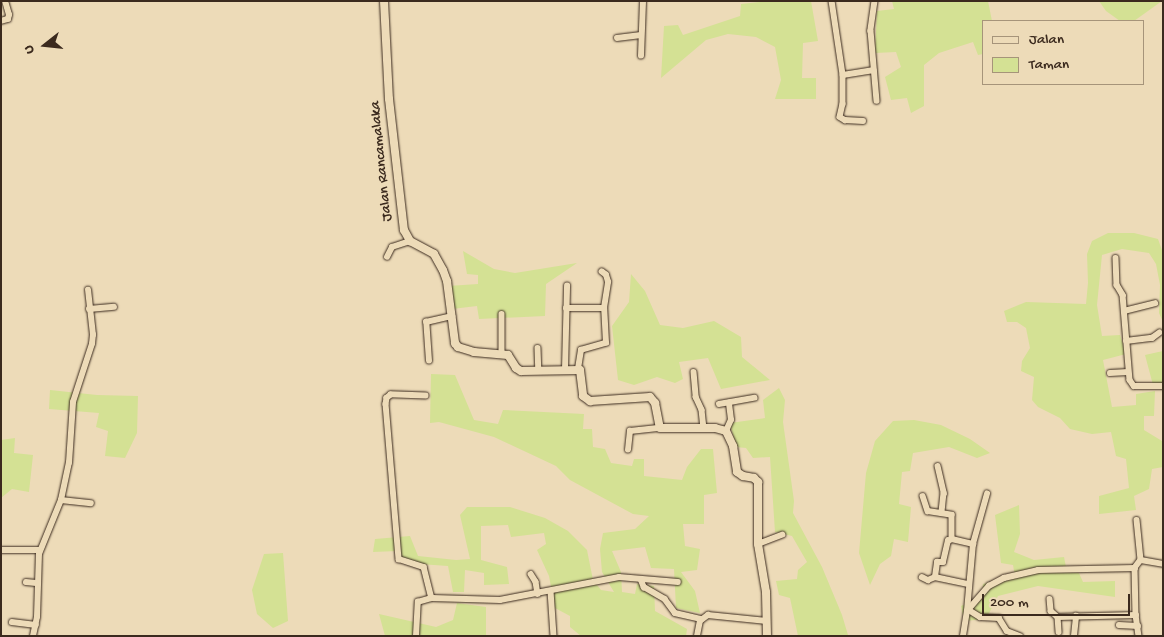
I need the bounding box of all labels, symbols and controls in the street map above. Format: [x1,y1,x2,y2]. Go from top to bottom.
north arrow [20,20,70,70]
legend [982,20,1144,85]
text: Jalan [1029,31,1064,49]
text: U [21,43,39,56]
text: Taman [1029,56,1069,74]
street label: Jalan Rancamalaka [367,100,397,222]
scale bar [984,584,1132,616]
text: 200 m [990,594,1029,612]

